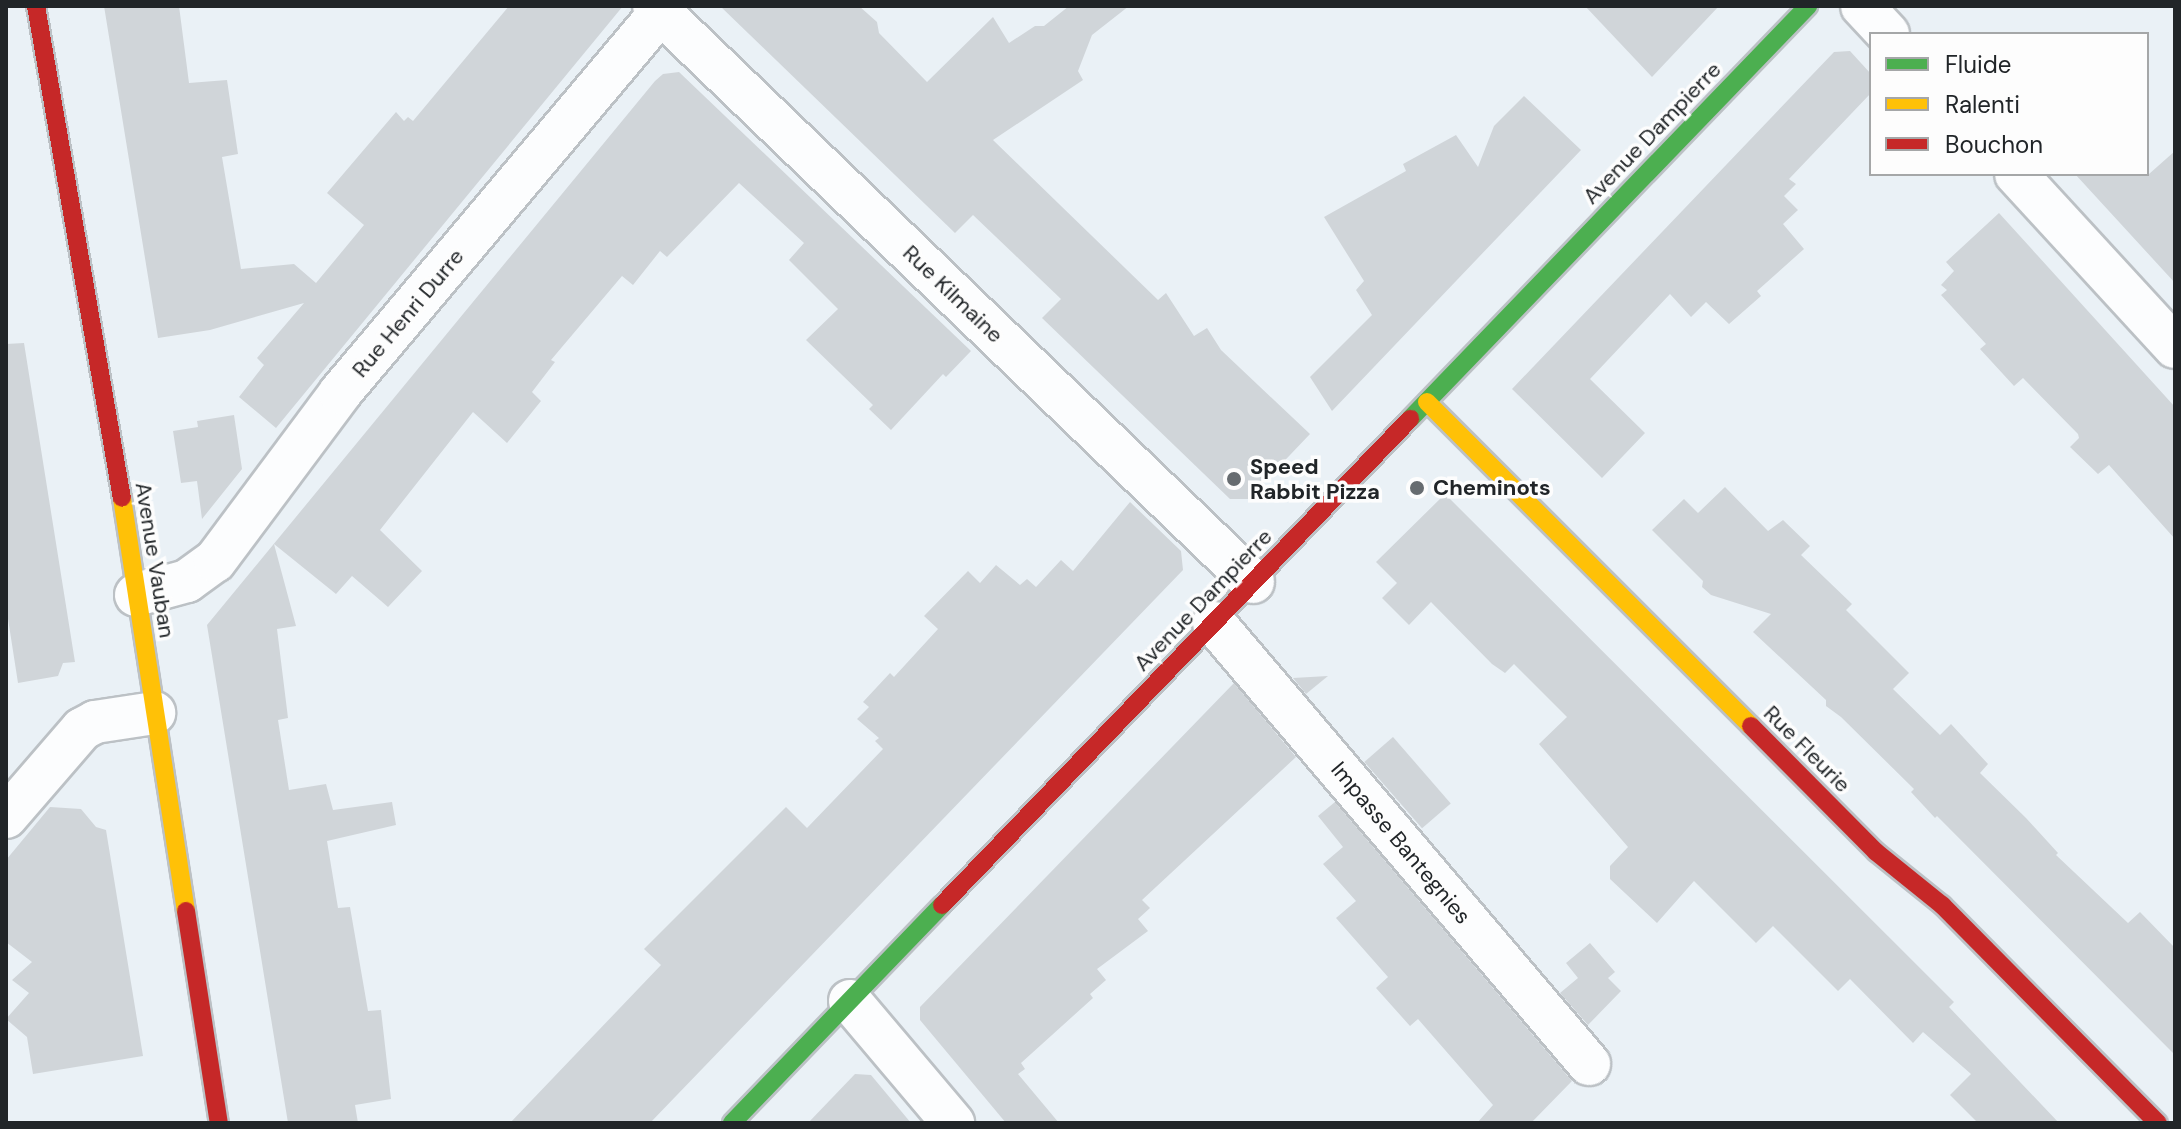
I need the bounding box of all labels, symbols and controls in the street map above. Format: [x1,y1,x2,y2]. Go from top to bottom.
legend [1869,32,2149,176]
text: Fluide [1945,49,2011,80]
street label: Avenue Dampierre [1577,56,1727,210]
text: Ralenti [1945,89,2020,120]
text: Bouchon [1945,129,2043,160]
street label: Rue Kilmaine [897,240,1009,348]
street label: Rue Henri Durre [347,243,469,383]
place label: Speed Rabbit Pizza [1250,453,1380,504]
marker: Speed Rabbit Pizza [1225,470,1243,488]
place label: Cheminots [1433,475,1551,501]
marker: Cheminots [1408,479,1426,497]
street label: Avenue Vauban [130,480,180,640]
street label: Avenue Dampierre [1128,523,1278,677]
street label: Rue Fleurie [1758,700,1856,798]
street label: Impasse Bantegnies [1326,757,1476,929]

